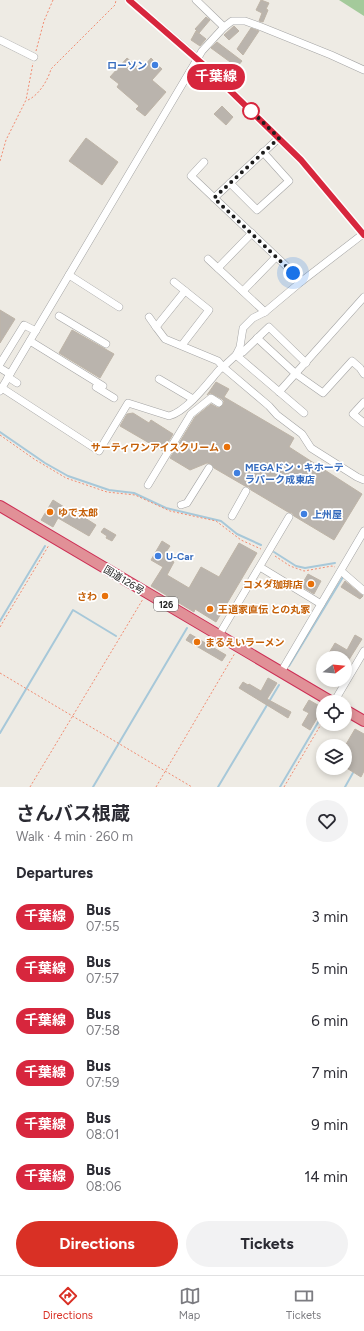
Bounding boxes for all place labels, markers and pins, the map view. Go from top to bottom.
place label: ローソン [107,59,147,72]
marker: ローソン [150,60,160,70]
unlabelled marker [242,102,260,120]
place label: サーティワンアイスクリーム [91,441,219,454]
marker: サーティワンアイスクリーム [222,442,232,452]
place label: MEGAドン・キホーテ ラパーク成東店 [245,461,344,486]
marker: MEGAドン・キホーテ ラパーク成東店 [232,468,242,478]
place label: ゆで太郎 [58,506,98,519]
marker: ゆで太郎 [45,507,55,517]
place label: 上州屋 [312,508,342,521]
marker: 上州屋 [299,509,309,519]
place label: U-Car [166,550,194,563]
marker: U-Car [153,551,163,561]
place label: コメダ珈琲店 [243,578,303,591]
marker: コメダ珈琲店 [306,579,316,589]
place label: さわ [77,590,97,603]
marker: さわ [100,591,110,601]
place label: 王道家直伝 との丸家 [218,603,310,616]
marker: 王道家直伝 との丸家 [205,604,215,614]
place label: まるえいラーメン [205,636,285,649]
marker: まるえいラーメン [192,637,202,647]

